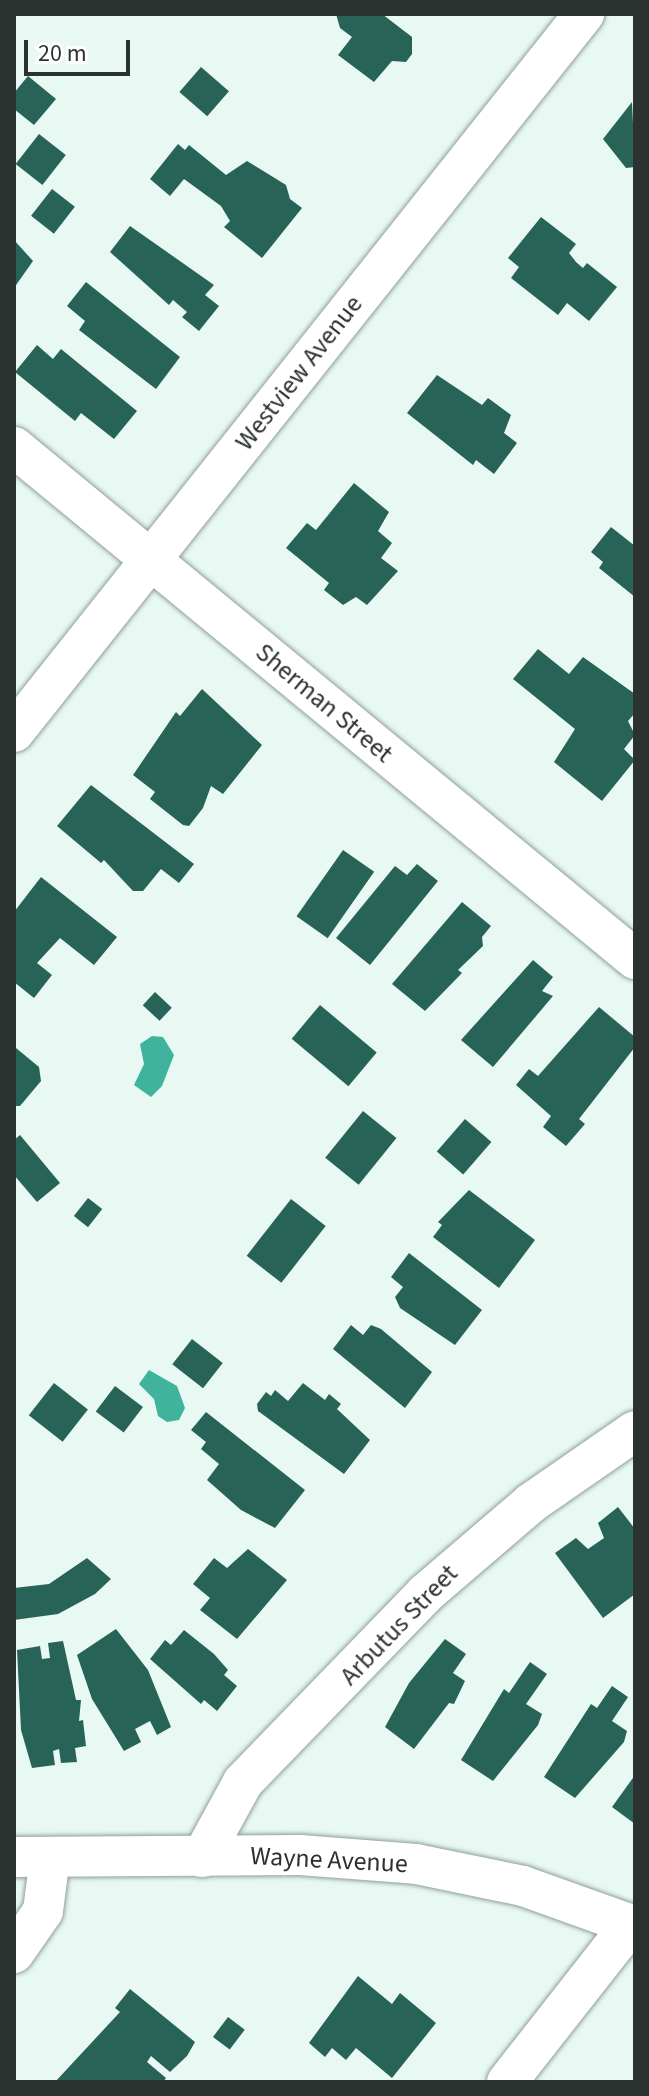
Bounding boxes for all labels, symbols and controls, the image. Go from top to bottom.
scale bar [28,24,134,74]
text: 20 m [38,36,87,71]
street label: Westview Avenue [229,289,369,457]
street label: Sherman Street [249,637,399,769]
street label: Arbutus Street [334,1558,464,1692]
street label: Wayne Avenue [249,1840,409,1880]

